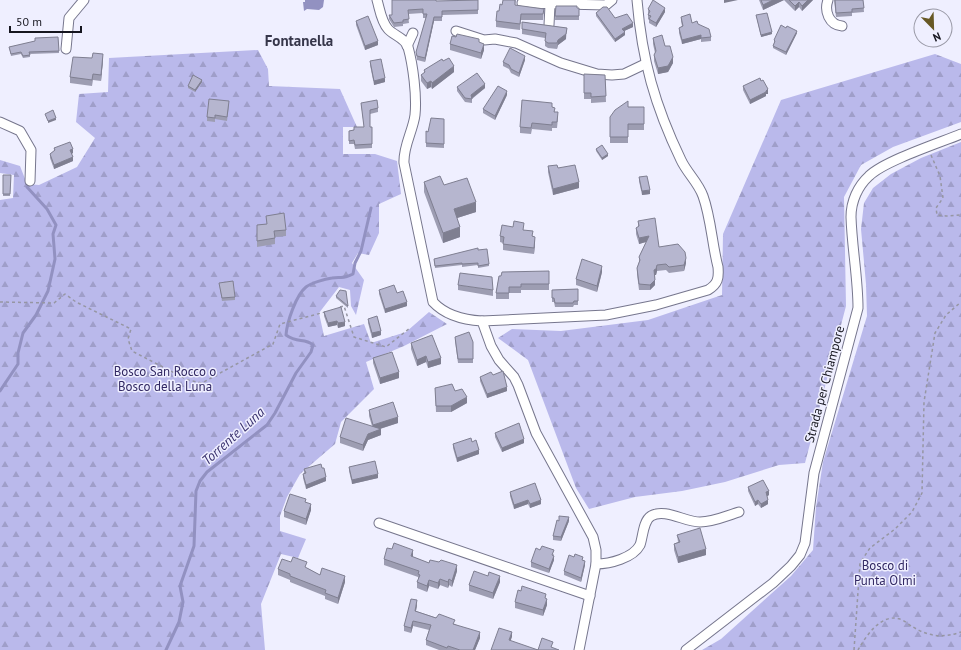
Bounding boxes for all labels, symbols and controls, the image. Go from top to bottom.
scale bar [10,8,81,34]
north arrow [913,8,953,48]
text: 50 m [16,14,42,29]
text: N [931,29,943,45]
district label: Fontanella [265,31,333,50]
street label: Strada per Chiampore [801,324,848,445]
park label: Bosco San Rocco o Bosco della Luna [114,363,216,395]
water label: Torrente Luna [198,403,268,469]
park label: Bosco di Punta Olmi [854,557,916,589]

